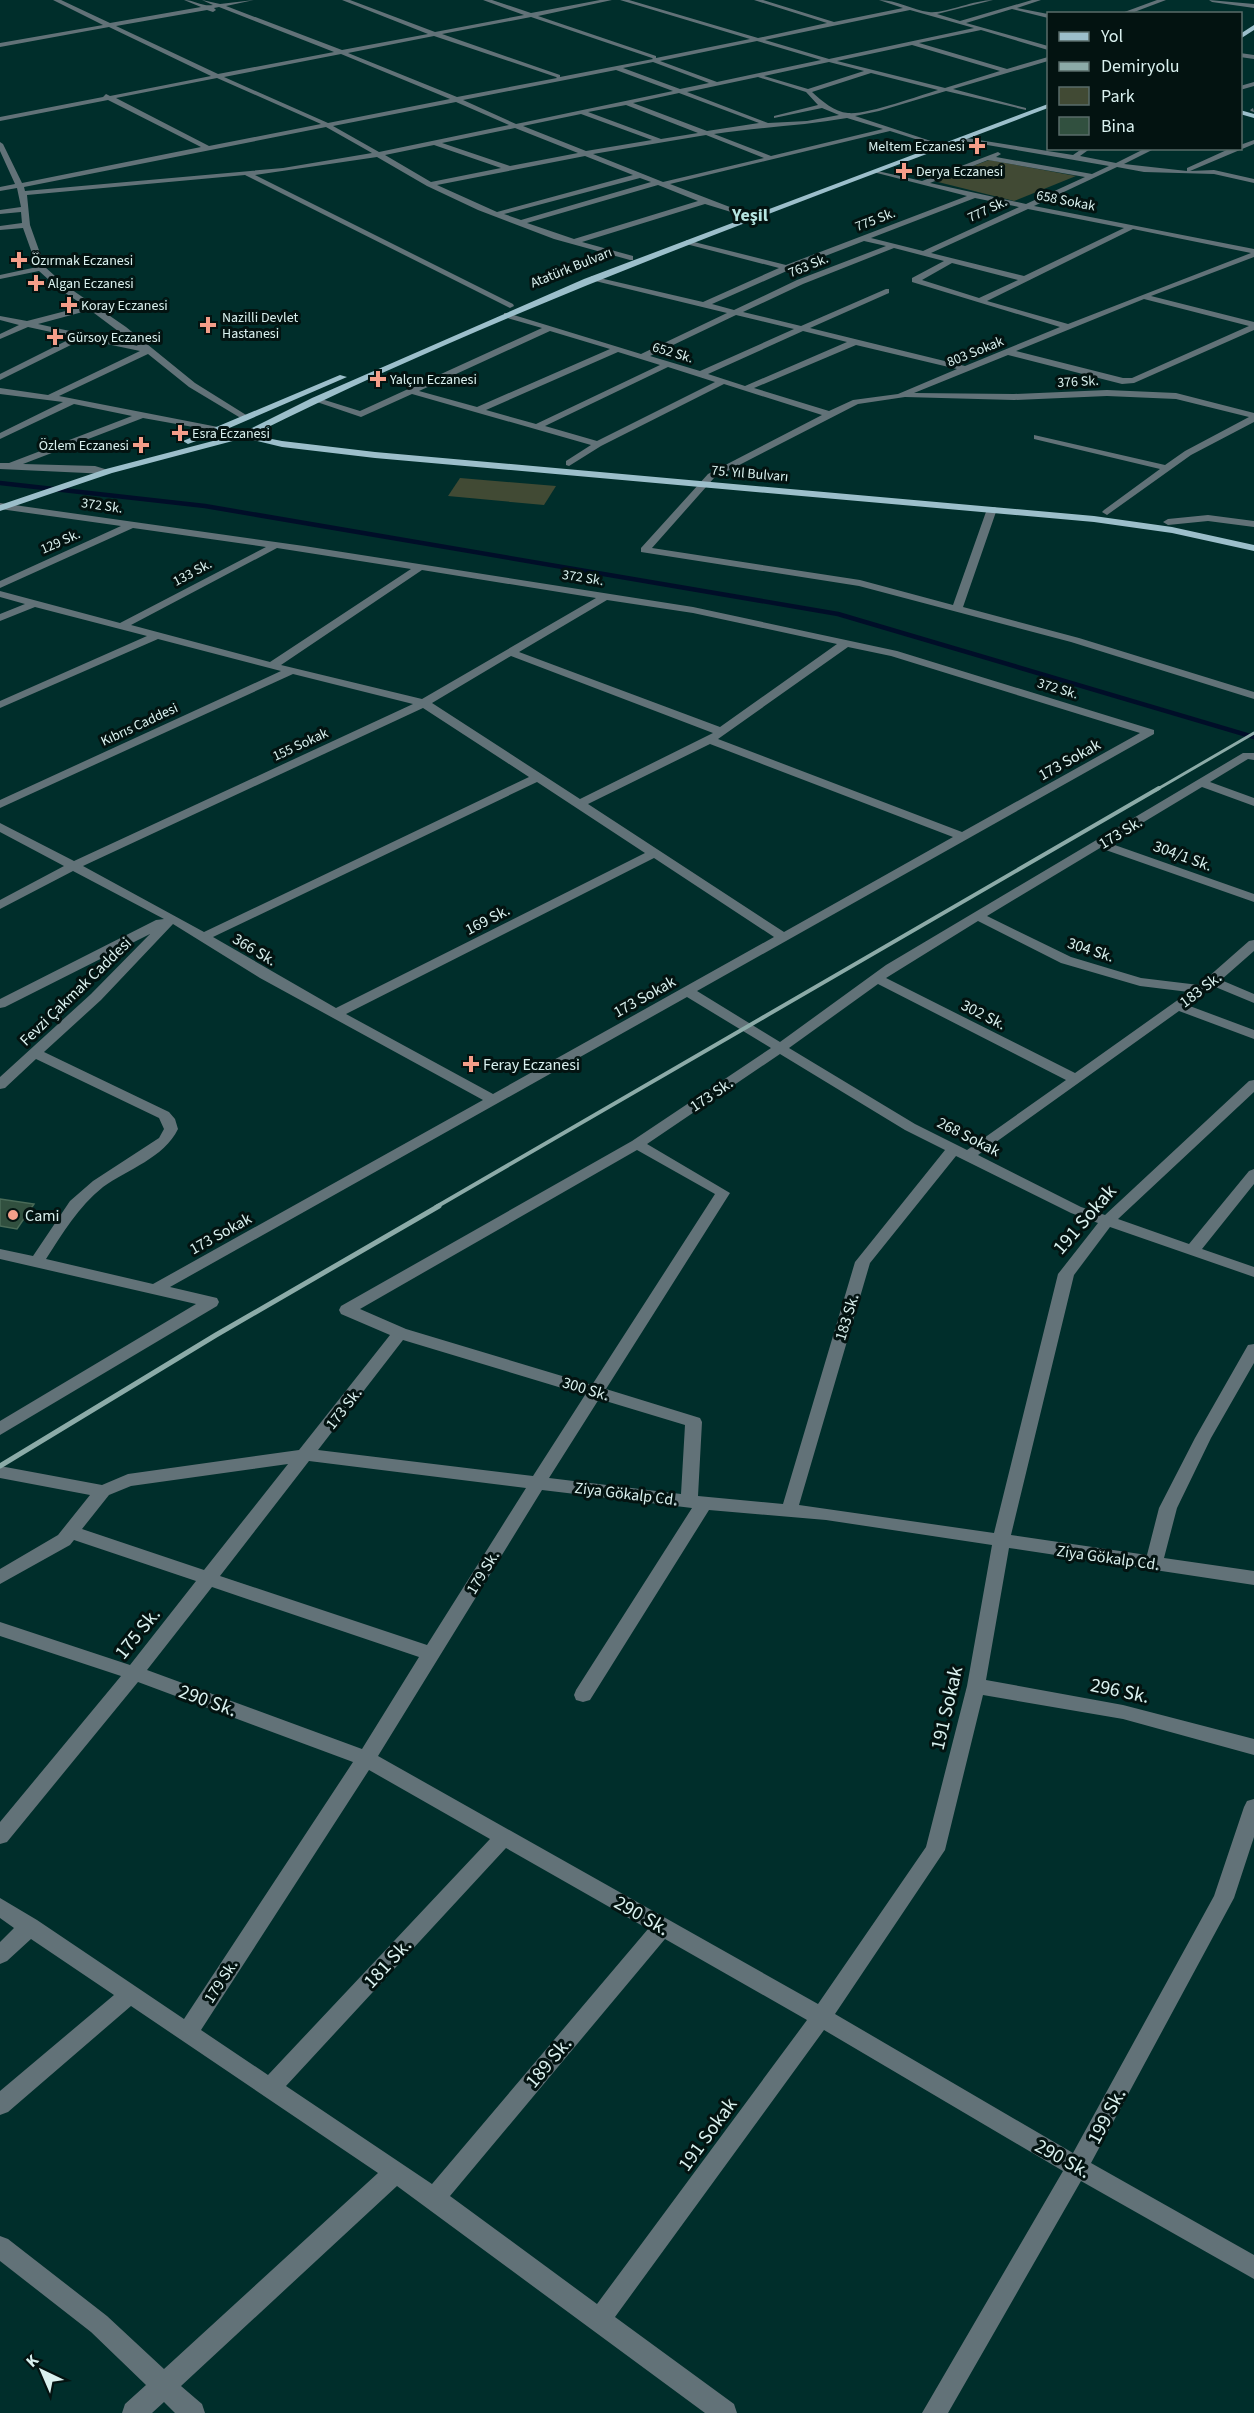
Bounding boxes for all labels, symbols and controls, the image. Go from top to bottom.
legend [1047,12,1242,150]
text: Yol [1100,24,1123,49]
text: Demiryolu [1101,54,1180,79]
text: Park [1101,84,1135,109]
text: Bina [1101,114,1135,139]
place label: Meltem Eczanesi [868,137,965,157]
marker: Meltem Eczanesi [970,139,984,153]
place label: Derya Eczanesi [916,162,1003,182]
marker: Derya Eczanesi [897,164,911,178]
street label: 658 Sokak [1035,185,1097,216]
street label: 777 Sk. [964,192,1011,228]
district label: Yeşil [731,203,768,228]
street label: 775 Sk. [852,203,898,237]
street label: Atatürk Bulvarı [527,242,615,293]
street label: 763 Sk. [785,249,831,283]
place label: Özırmak Eczanesi [31,251,133,271]
marker: Özırmak Eczanesi [12,253,26,267]
place label: Algan Eczanesi [48,274,134,294]
marker: Algan Eczanesi [29,276,43,290]
place label: Koray Eczanesi [81,296,168,316]
marker: Koray Eczanesi [62,298,76,312]
place label: Nazilli Devlet Hastanesi [222,308,298,344]
marker: Nazilli Devlet Hastanesi [199,316,217,334]
place label: Gürsoy Eczanesi [67,328,161,348]
marker: Gürsoy Eczanesi [48,330,62,344]
street label: 803 Sokak [944,331,1007,372]
street label: 652 Sk. [650,337,696,369]
place label: Yalçın Eczanesi [389,370,477,390]
street label: 376 Sk. [1057,371,1099,393]
marker: Yalçın Eczanesi [371,372,385,386]
place label: Esra Eczanesi [192,424,270,444]
marker: Esra Eczanesi [173,426,187,440]
place label: Özlem Eczanesi [39,436,129,456]
marker: Özlem Eczanesi [134,438,148,452]
street label: 75. Yıl Bulvarı [711,461,789,487]
street label: 372 Sk. [80,493,124,519]
street label: 129 Sk. [37,524,84,560]
street label: 133 Sk. [169,554,216,592]
street label: 372 Sk. [561,565,605,591]
street label: 372 Sk. [1035,673,1081,705]
street label: Kıbrıs Caddesi [98,698,181,752]
street label: 155 Sokak [269,723,332,767]
street label: 173 Sokak [1034,734,1105,786]
street label: 173 Sk. [1094,811,1147,855]
street label: 304/1 Sk. [1150,835,1215,877]
street label: 169 Sk. [461,899,514,941]
street label: 366 Sk. [228,928,281,972]
street label: Fevzi Çakmak Caddesi [15,932,137,1051]
street label: 304 Sk. [1065,932,1117,968]
street label: 183 Sk. [1175,967,1226,1013]
street label: 173 Sokak [609,971,680,1023]
street label: 302 Sk. [957,994,1010,1036]
place label: Feray Eczanesi [483,1054,580,1076]
marker: Feray Eczanesi [464,1057,478,1071]
street label: 173 Sk. [686,1072,737,1117]
street label: 268 Sokak [933,1112,1004,1162]
street label: 191 Sokak [1046,1178,1123,1261]
place label: Cami [25,1205,59,1227]
marker: Cami [6,1208,20,1222]
street label: 173 Sokak [185,1208,256,1260]
street label: 183 Sk. [829,1291,864,1343]
street label: 300 Sk. [560,1371,612,1406]
street label: 173 Sk. [320,1383,367,1434]
street label: Ziya Gökalp Cd. [573,1477,679,1511]
street label: Ziya Gökalp Cd. [1055,1540,1161,1576]
street label: 179 Sk. [461,1546,505,1599]
street label: 175 Sk. [108,1602,167,1666]
street label: 191 Sokak [924,1664,970,1753]
street label: 296 Sk. [1088,1671,1152,1711]
street label: 290 Sk. [175,1678,240,1724]
street label: 290 Sk. [609,1889,674,1943]
street label: 181 Sk. [357,1932,418,1995]
street label: 179 Sk. [199,1956,243,2008]
street label: 189 Sk. [519,2031,579,2094]
street label: 199 Sk. [1081,2084,1133,2149]
street label: 191 Sokak [671,2092,744,2177]
street label: 290 Sk. [1030,2132,1095,2186]
north arrow [12,2341,72,2401]
text: K [21,2349,44,2372]

